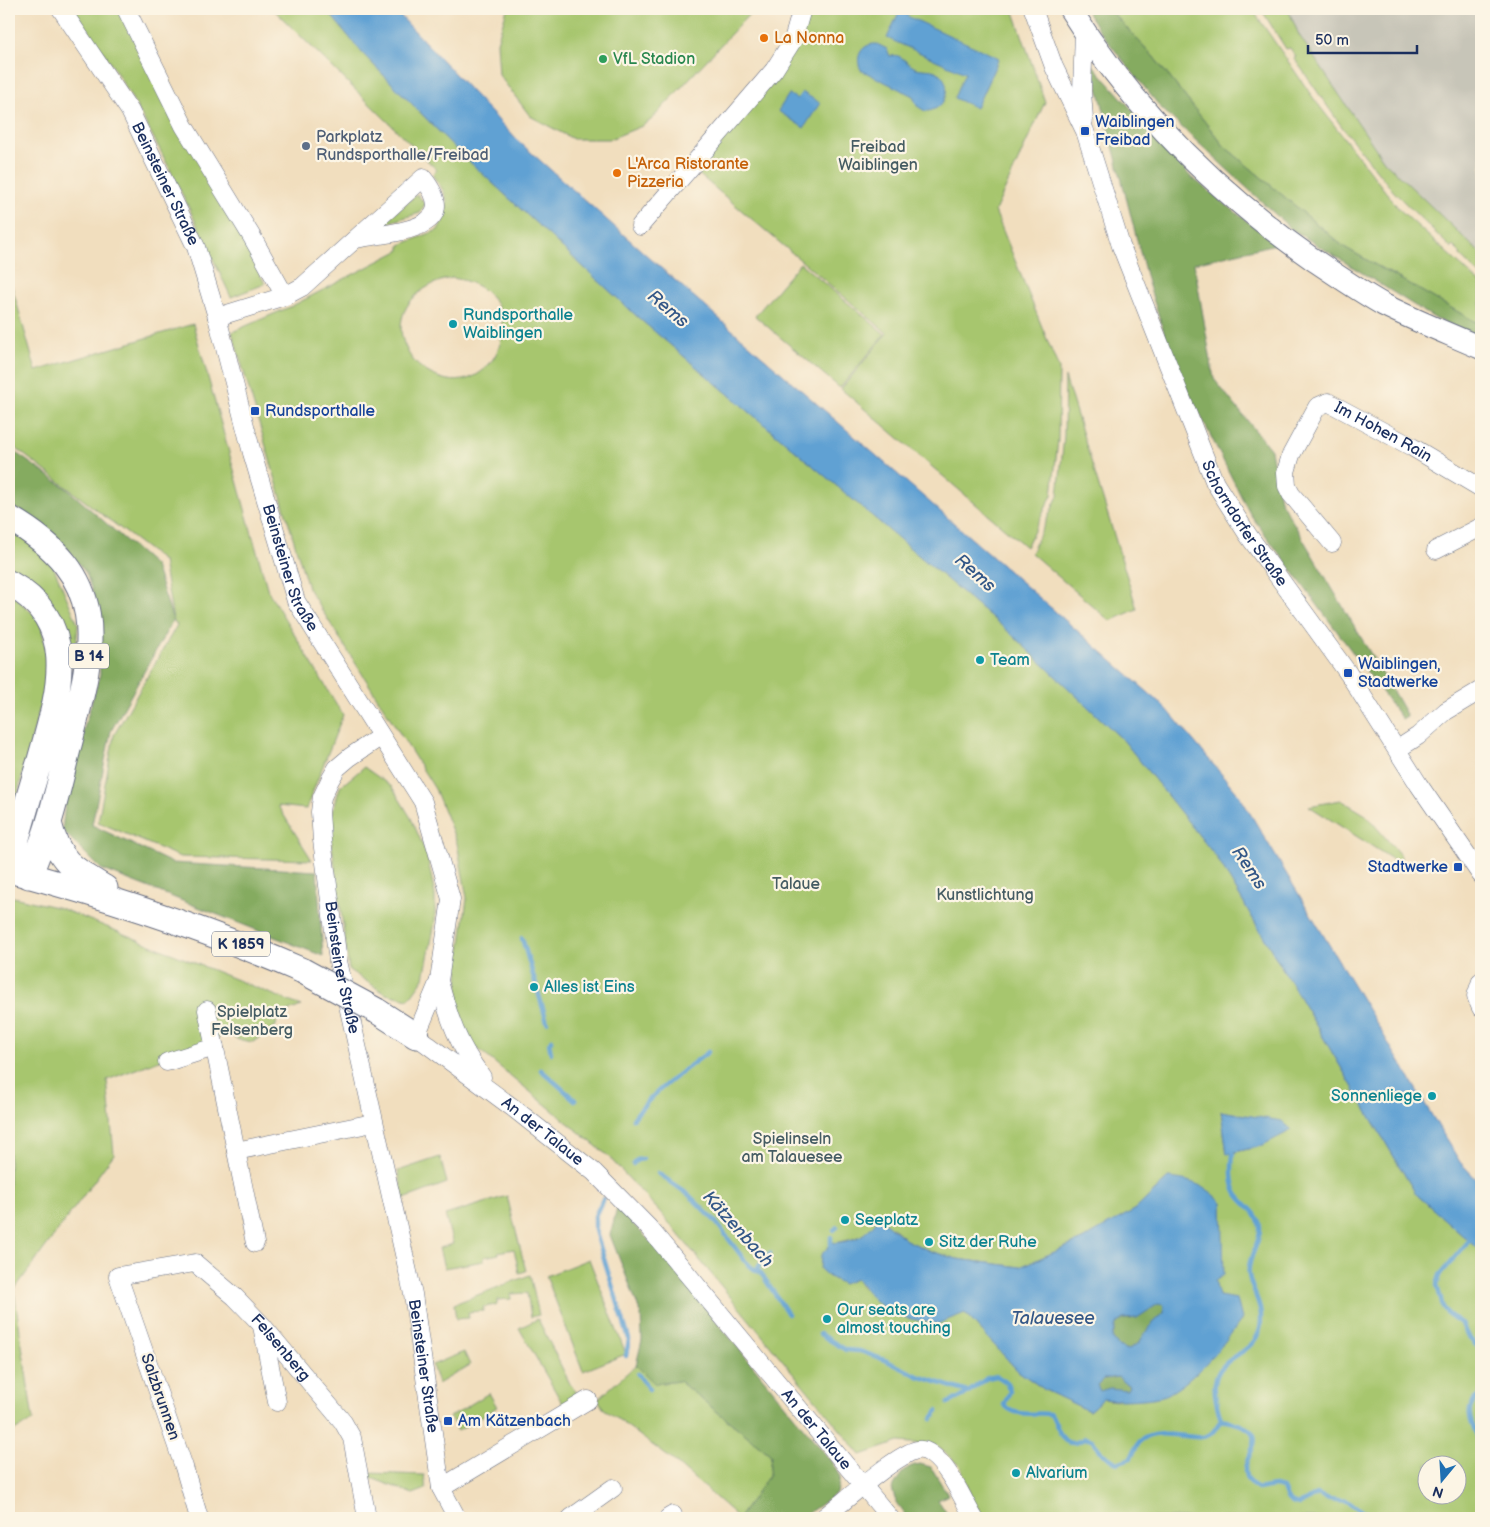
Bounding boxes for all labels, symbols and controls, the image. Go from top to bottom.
scale bar [1308,22,1416,54]
place label: La Nonna [774,29,844,48]
text: 50 m [1315,31,1349,50]
marker: La Nonna [758,32,770,44]
place label: VfL Stadion [613,50,695,69]
marker: VfL Stadion [597,53,609,65]
place label: Waiblingen Freibad [1095,113,1175,150]
street label: Beinsteiner Straße [127,119,203,249]
marker: Waiblingen Freibad [1079,125,1091,137]
place label: Parkplatz Rundsporthalle/Freibad [316,128,489,165]
park label: Freibad Waiblingen [838,138,918,175]
marker: Parkplatz Rundsporthalle/Freibad [300,140,312,152]
place label: L'Arca Ristorante Pizzeria [627,155,749,192]
marker: L'Arca Ristorante Pizzeria [611,167,623,179]
water label: Rems [643,286,693,332]
place label: Rundsporthalle Waiblingen [463,306,574,343]
marker: Rundsporthalle Waiblingen [447,318,459,330]
street label: Im Hohen Rain [1331,398,1435,466]
place label: Rundsporthalle [265,402,376,421]
marker: Rundsporthalle [249,405,261,417]
street label: Schorndorfer Straße [1198,458,1292,591]
street label: Beinsteiner Straße [258,502,323,635]
water label: Rems [950,550,1000,596]
road number: B 14 [69,644,109,668]
place label: Team [990,651,1030,670]
marker: Team [974,654,986,666]
place label: Waiblingen, Stadtwerke [1358,655,1441,692]
marker: Waiblingen, Stadtwerke [1342,667,1354,679]
water label: Rems [1227,843,1271,893]
place label: Stadtwerke [1368,858,1449,877]
marker: Stadtwerke [1452,861,1464,873]
park label: Talaue [772,875,820,894]
park label: Kunstlichtung [936,886,1034,905]
street label: Beinsteiner Straße [321,900,364,1036]
road number: K 1859 [212,932,270,956]
place label: Alles ist Eins [544,978,635,997]
marker: Alles ist Eins [528,981,540,993]
park label: Spielplatz Felsenberg [211,1003,293,1040]
place label: Sonnenliege [1331,1087,1423,1106]
marker: Sonnenliege [1426,1090,1438,1102]
street label: An der Talaue [498,1093,588,1170]
park label: Spielinseln am Talauesee [742,1130,843,1167]
water label: Kätzenbach [698,1186,778,1272]
place label: Seeplatz [855,1211,918,1230]
marker: Seeplatz [839,1214,851,1226]
place label: Sitz der Ruhe [939,1233,1037,1252]
marker: Sitz der Ruhe [923,1236,935,1248]
street label: Beinsteiner Straße [404,1298,442,1434]
place label: Our seats are almost touching [837,1301,951,1338]
water label: Talauesee [1011,1308,1095,1329]
street label: Felsenberg [247,1310,314,1385]
marker: Our seats are almost touching [821,1313,833,1325]
street label: Salzbrunnen [136,1351,184,1443]
street label: An der Talaue [777,1385,856,1474]
place label: Am Kätzenbach [458,1412,571,1431]
marker: Am Kätzenbach [442,1415,454,1427]
north arrow [1418,1454,1468,1504]
place label: Alvarium [1026,1464,1088,1483]
marker: Alvarium [1010,1467,1022,1479]
text: N [1431,1482,1446,1502]

